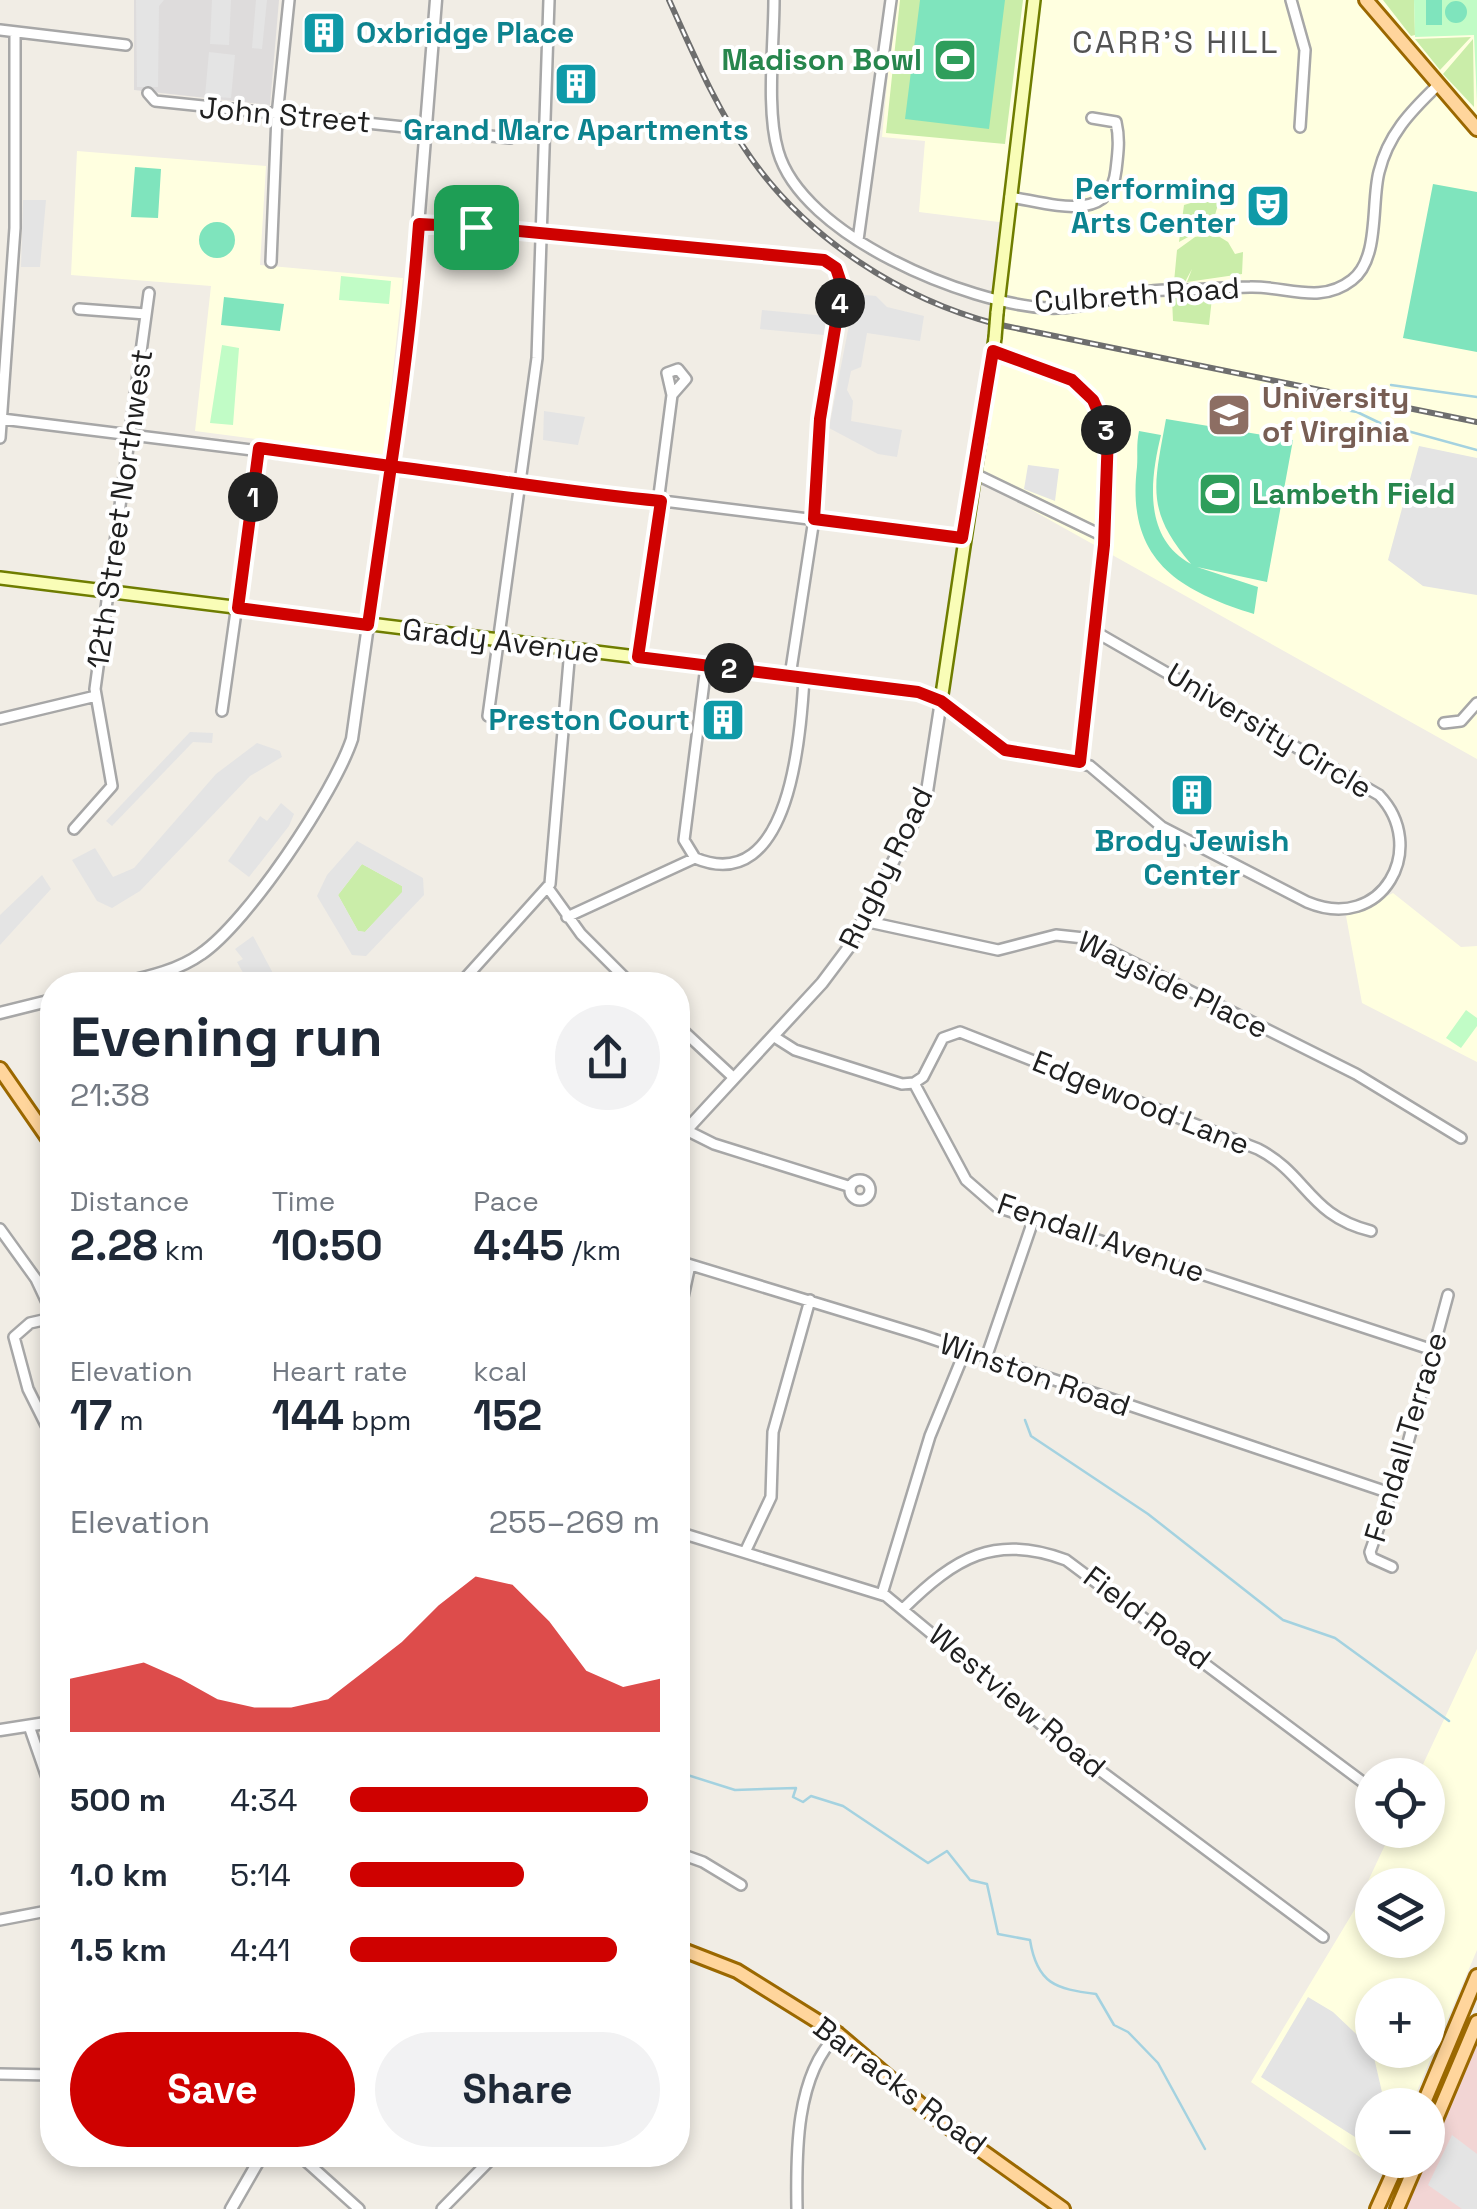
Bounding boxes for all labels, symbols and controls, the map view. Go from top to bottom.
building icon: Oxbridge Place [301,10,347,56]
place label: Oxbridge Place [356,13,574,52]
district label: CARR'S HILL [1072,22,1280,62]
sports icon: Madison Bowl [932,37,978,83]
place label: Madison Bowl [721,40,922,79]
building icon: Grand Marc Apartments [553,61,599,107]
street label: John Street [198,88,372,141]
place label: Grand Marc Apartments [403,110,749,149]
place label: Performing Arts Center [1071,169,1236,242]
theatre icon: Performing Arts Center [1245,183,1291,229]
pin [434,185,519,270]
icon: arrive [449,200,504,255]
street label: Culbreth Road [1033,268,1241,321]
pin: 4 [815,278,865,328]
text: 4 [831,285,849,321]
street label: 12th Street Northwest [78,347,161,671]
place label: University of Virginia [1262,378,1409,451]
school or university icon: University of Virginia [1206,392,1252,438]
pin: 3 [1081,405,1131,455]
text: 3 [1097,412,1115,448]
sports icon: Lambeth Field [1197,471,1243,517]
pin: 1 [228,472,278,522]
place label: Lambeth Field [1252,474,1455,513]
text: 1 [247,479,259,515]
street label: Grady Avenue [400,609,602,672]
pin: 2 [704,643,754,693]
text: 2 [721,650,737,686]
street label: University Circle [1159,654,1379,807]
building icon: Preston Court [700,697,746,743]
place label: Preston Court [488,700,690,739]
building icon: Brody Jewish Center [1169,772,1215,818]
street label: Rugby Road [830,780,942,955]
place label: Brody Jewish Center [1095,821,1289,894]
street label: Wayside Place [1072,922,1275,1047]
text: Evening run [70,1002,383,1072]
button: share [555,1005,660,1110]
street label: Edgewood Lane [1027,1041,1255,1164]
text: 21:38 [70,1075,150,1115]
text: Distance [70,1183,189,1219]
text: Time [272,1183,335,1219]
text: Pace [473,1183,539,1219]
street label: Fendall Avenue [992,1184,1210,1291]
text: 2.28 [70,1219,158,1272]
text: 10:50 [272,1219,383,1272]
text: 4:45 [473,1219,564,1272]
text: km [158,1232,204,1268]
text: /km [564,1232,621,1268]
street label: Winston Road [935,1324,1136,1425]
street label: Fendall Terrace [1355,1327,1456,1547]
text: Elevation [70,1353,193,1389]
text: Heart rate [272,1353,408,1389]
text: kcal [473,1353,527,1389]
text: 17 [70,1389,112,1442]
text: 144 [272,1389,344,1442]
text: 152 [473,1389,542,1442]
text: m [112,1402,144,1438]
text: bpm [344,1402,411,1438]
text: Elevation [70,1502,210,1542]
text: 255–269 m [489,1502,660,1542]
street label: Field Road [1076,1557,1219,1678]
street label: Westview Road [921,1615,1114,1786]
map controls [1355,1758,1445,2178]
button: locate [1355,1758,1445,1848]
text: 500 m [70,1780,166,1820]
text: 4:34 [230,1780,297,1820]
text: 1.0 km [70,1855,168,1895]
text: 5:14 [230,1855,291,1895]
button: layers [1355,1868,1445,1958]
text: 1.5 km [70,1930,167,1970]
text: 4:41 [230,1930,291,1970]
button: + [1355,1978,1445,2068]
street label: Barracks Road [806,2008,995,2163]
button: Save [70,2032,355,2147]
button: Share [375,2032,660,2147]
button: − [1355,2088,1445,2178]

